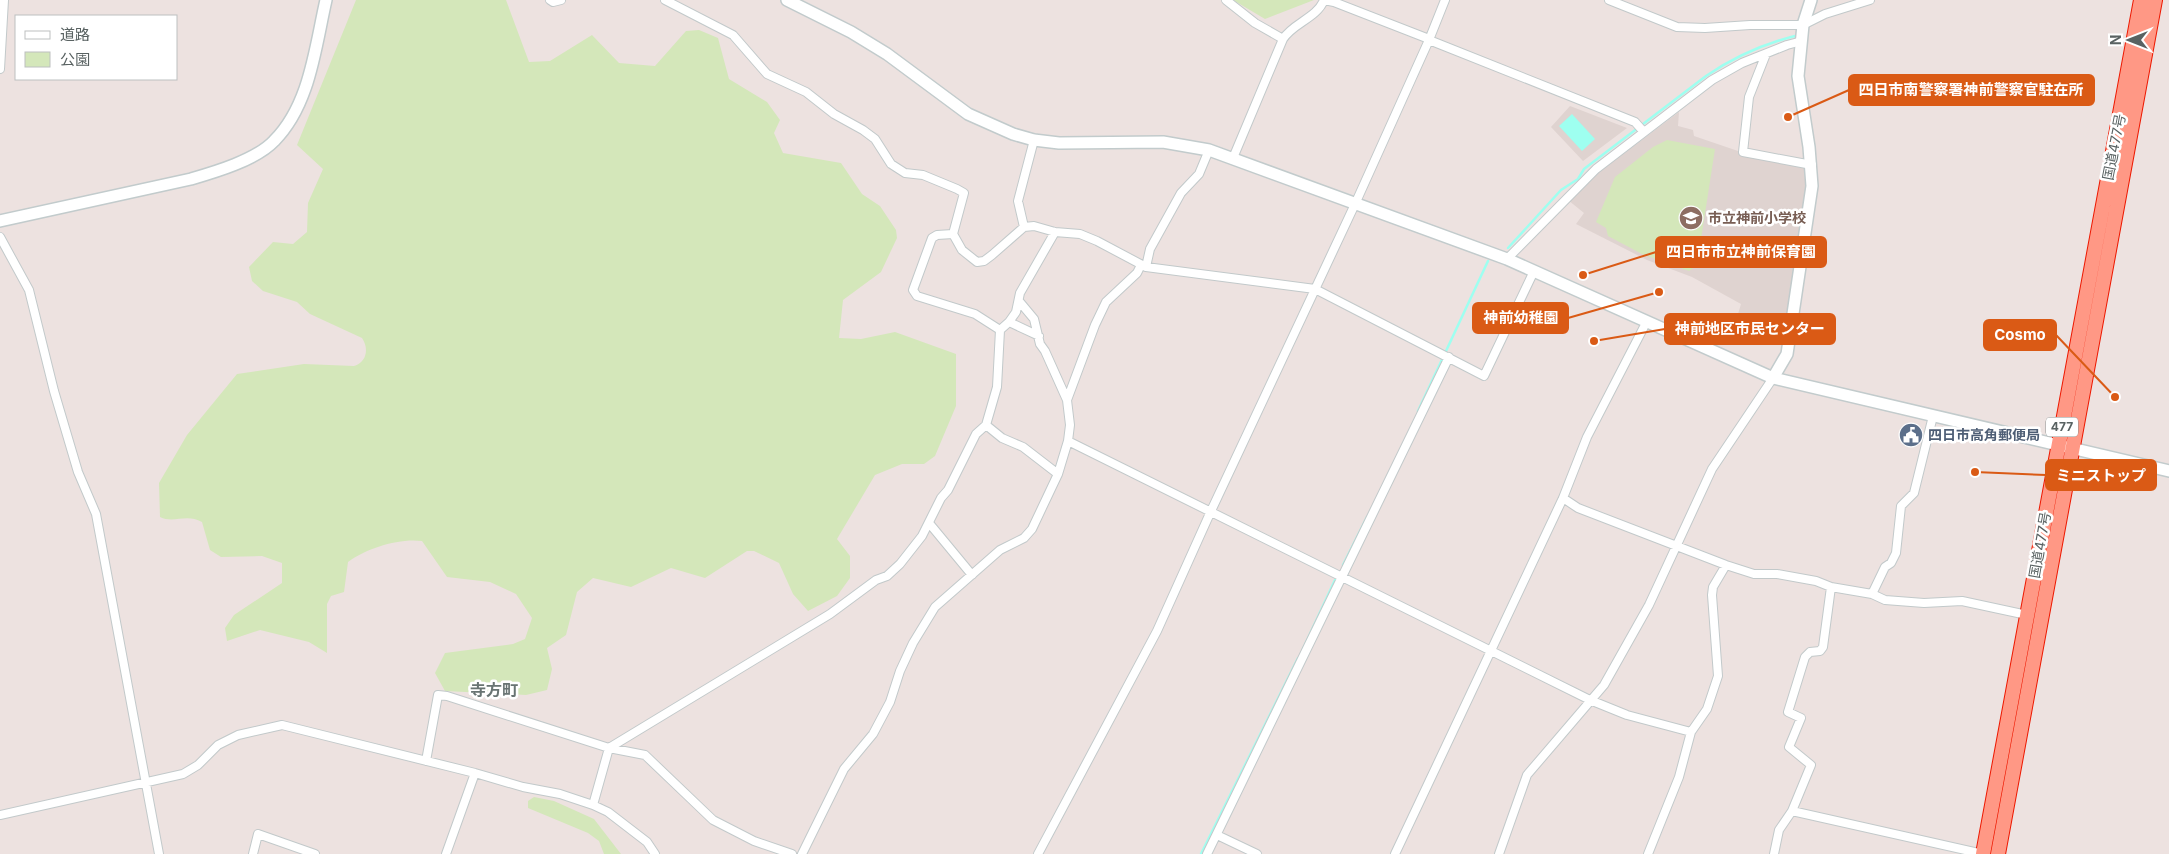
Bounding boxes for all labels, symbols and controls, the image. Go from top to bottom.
legend [15,15,178,80]
north arrow [2104,15,2154,65]
text: 道路 [60,25,90,44]
text: N [2107,35,2124,45]
text: 公園 [60,50,90,69]
callout: 四日市南警察署神前警察官駐在所 [1849,75,2094,105]
text: 四日市南警察署神前警察官駐在所 [1858,80,2084,99]
street label: 国道477号 [2099,112,2128,181]
school or university icon: 市立神前小学校 [1678,205,1704,231]
place label: 市立神前小学校 [1708,209,1806,226]
callout: 四日市市立神前保育園 [1656,237,1826,267]
text: 四日市市立神前保育園 [1666,242,1816,261]
callout: 神前幼稚園 [1473,303,1568,333]
text: 神前幼稚園 [1482,308,1559,327]
callout: 神前地区市民センター [1665,314,1835,344]
text: 神前地区市民センター [1674,319,1825,338]
callout: Cosmo [1984,320,2056,350]
text: Cosmo [1994,325,2046,344]
road number: 477 [2046,418,2078,437]
public building icon: 四日市高角郵便局 [1898,422,1924,448]
place label: 四日市高角郵便局 [1928,426,2040,443]
callout: ミニストップ [2046,460,2156,490]
text: ミニストップ [2056,466,2146,485]
street label: 国道477号 [2025,510,2054,579]
district label: 寺方町 [470,680,518,700]

